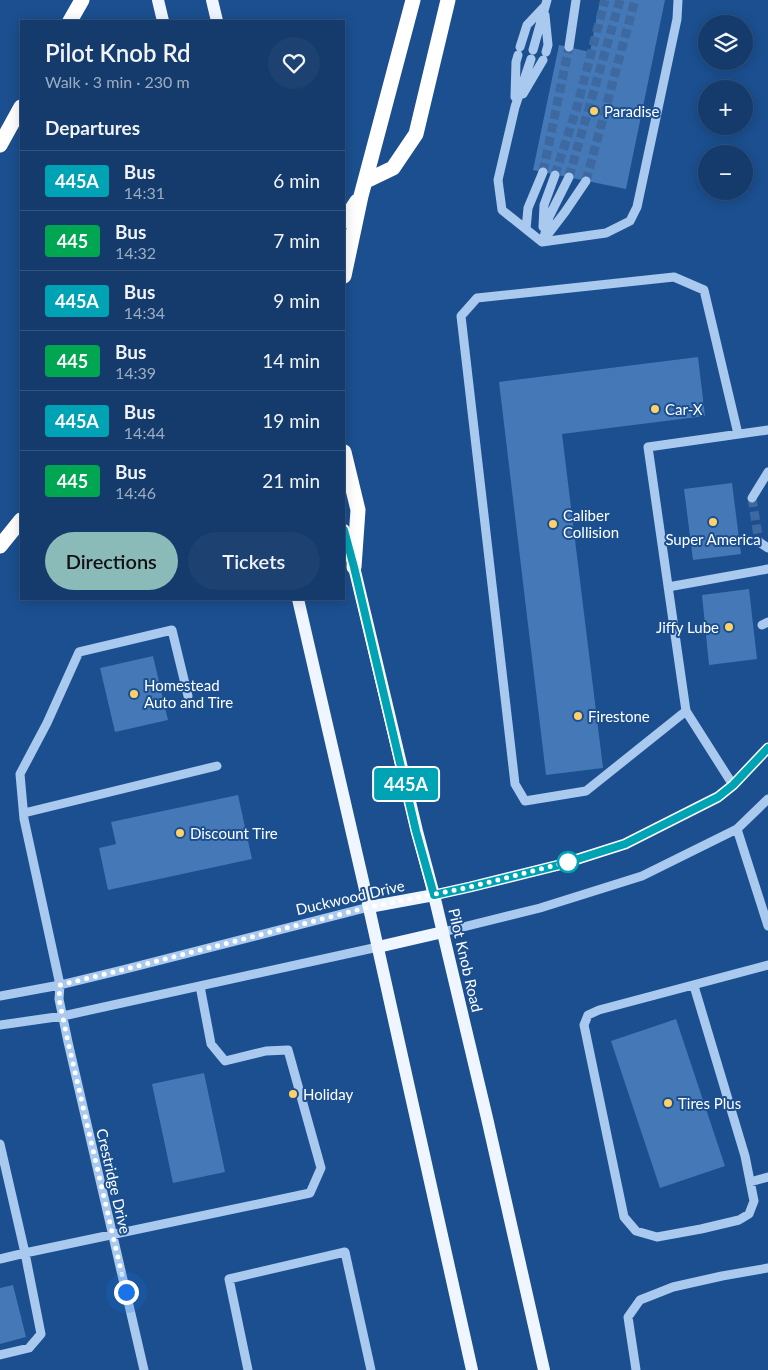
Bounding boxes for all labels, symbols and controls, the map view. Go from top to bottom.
map controls [698,15,753,200]
button: layers [698,15,753,70]
button: heart [268,37,320,89]
text: Pilot Knob Rd [45,38,191,67]
text: Walk · 3 min · 230 m [45,72,190,91]
button: + [698,80,753,135]
place label: Paradise [604,102,660,120]
marker: Paradise [588,105,600,117]
text: Departures [45,116,140,139]
button: − [698,145,753,200]
text: Bus [124,160,155,183]
text: 6 min [273,169,320,192]
text: 445A [55,170,99,192]
text: 14:31 [124,183,165,202]
text: Bus [115,220,146,243]
text: 7 min [273,229,320,252]
text: 445 [57,230,88,252]
text: 14:32 [115,243,156,262]
text: Bus [124,280,155,303]
text: 9 min [273,289,320,312]
text: 445A [55,290,99,312]
text: 14:34 [124,303,165,322]
text: Bus [115,340,146,363]
text: 14 min [262,349,320,372]
text: 445 [57,350,88,372]
text: 14:39 [115,363,156,382]
text: Bus [124,400,155,423]
place label: Car-X [665,400,703,418]
marker: Car-X [649,403,661,415]
text: 19 min [262,409,320,432]
text: 445A [55,410,99,432]
text: 14:44 [124,423,165,442]
text: Bus [115,460,146,483]
text: 21 min [262,469,320,492]
text: 445 [57,470,88,492]
text: 14:46 [115,483,156,502]
place label: Caliber Collision [563,506,619,541]
marker: Super America [707,516,719,528]
marker: Caliber Collision [547,518,559,530]
place label: Super America [665,530,761,548]
button: Directions [45,532,178,590]
button: Tickets [188,532,320,590]
place label: Jiffy Lube [656,618,719,636]
marker: Jiffy Lube [723,621,735,633]
place label: Homestead Auto and Tire [144,676,233,711]
marker: Homestead Auto and Tire [128,688,140,700]
place label: Firestone [588,707,650,725]
marker: Firestone [572,710,584,722]
line badge: 445A [371,768,441,800]
text: 445A [384,773,428,795]
place label: Discount Tire [190,824,278,842]
marker: Discount Tire [174,827,186,839]
unlabelled marker [557,851,579,873]
street label: Duckwood Drive [294,876,406,918]
street label: Pilot Knob Road [445,906,487,1014]
place label: Holiday [303,1085,354,1103]
marker: Holiday [287,1088,299,1100]
place label: Tires Plus [678,1094,741,1112]
marker: Tires Plus [662,1097,674,1109]
street label: Crestridge Drive [93,1127,135,1236]
your location [114,1280,139,1305]

